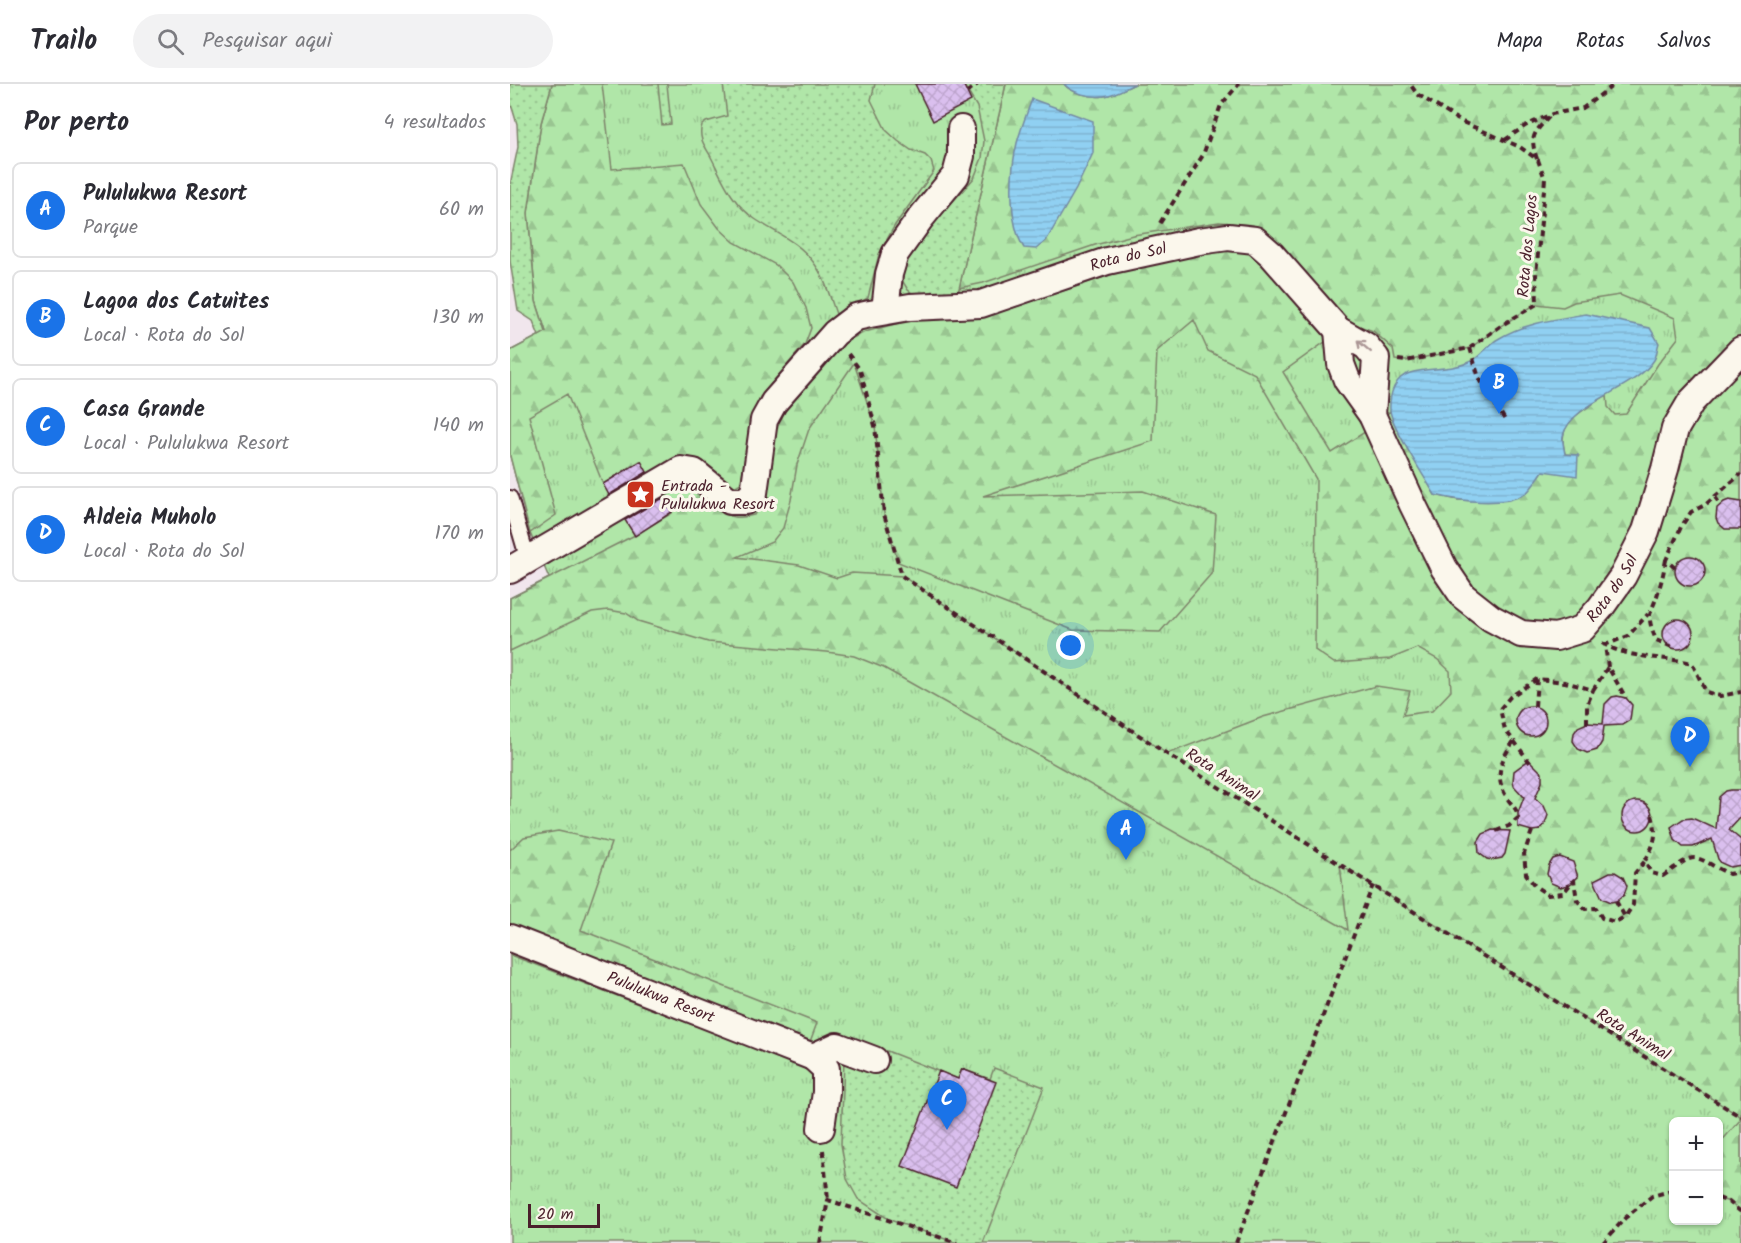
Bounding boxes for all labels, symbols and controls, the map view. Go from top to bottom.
search box [133,14,553,68]
text: Trailo [30,19,97,64]
text: Pesquisar aqui [202,24,332,59]
icon: search [154,25,187,58]
text: Mapa [1497,25,1543,58]
text: Rotas [1576,25,1625,58]
text: Salvos [1658,25,1711,58]
text: Por perto [24,102,129,144]
text: 4 resultados [384,107,486,139]
text: Pululukwa Resort [83,177,247,212]
street label: Rota dos Lagos [1511,193,1545,298]
text: A [39,194,52,226]
text: 60 m [439,194,484,226]
text: Parque [83,212,138,244]
street label: Rota do Sol [1086,236,1169,278]
text: Lagoa dos Catuites [83,285,269,320]
text: B [39,302,52,334]
text: 130 m [432,302,484,334]
text: Local · Rota do Sol [83,320,244,352]
one-way arrow [1357,340,1373,354]
pin: B [1480,364,1518,414]
text: Casa Grande [83,393,205,428]
text: C [39,410,52,442]
text: 140 m [433,410,484,442]
text: Local · Pululukwa Resort [83,428,289,460]
place label: Entrada - Pululukwa Resort [661,474,776,517]
place icon: Entrada - Pululukwa Resort [624,479,656,511]
text: Aldeia Muholo [83,501,216,536]
text: D [39,518,52,550]
text: 170 m [435,518,484,550]
text: Local · Rota do Sol [83,536,244,568]
street label: Rota do Sol [1580,550,1645,628]
your location [1056,631,1085,660]
pin: D [1670,718,1710,767]
street label: Rota Animal [1180,742,1264,808]
pin: A [1106,810,1146,860]
street label: Pululukwa Resort [603,965,719,1030]
street label: Rota Animal [1591,1002,1675,1068]
pin: C [928,1080,966,1130]
map controls [1669,1117,1723,1225]
button: + [1669,1117,1723,1171]
button: − [1669,1171,1723,1225]
scale bar [528,1201,600,1228]
text: 20 m [537,1202,573,1227]

